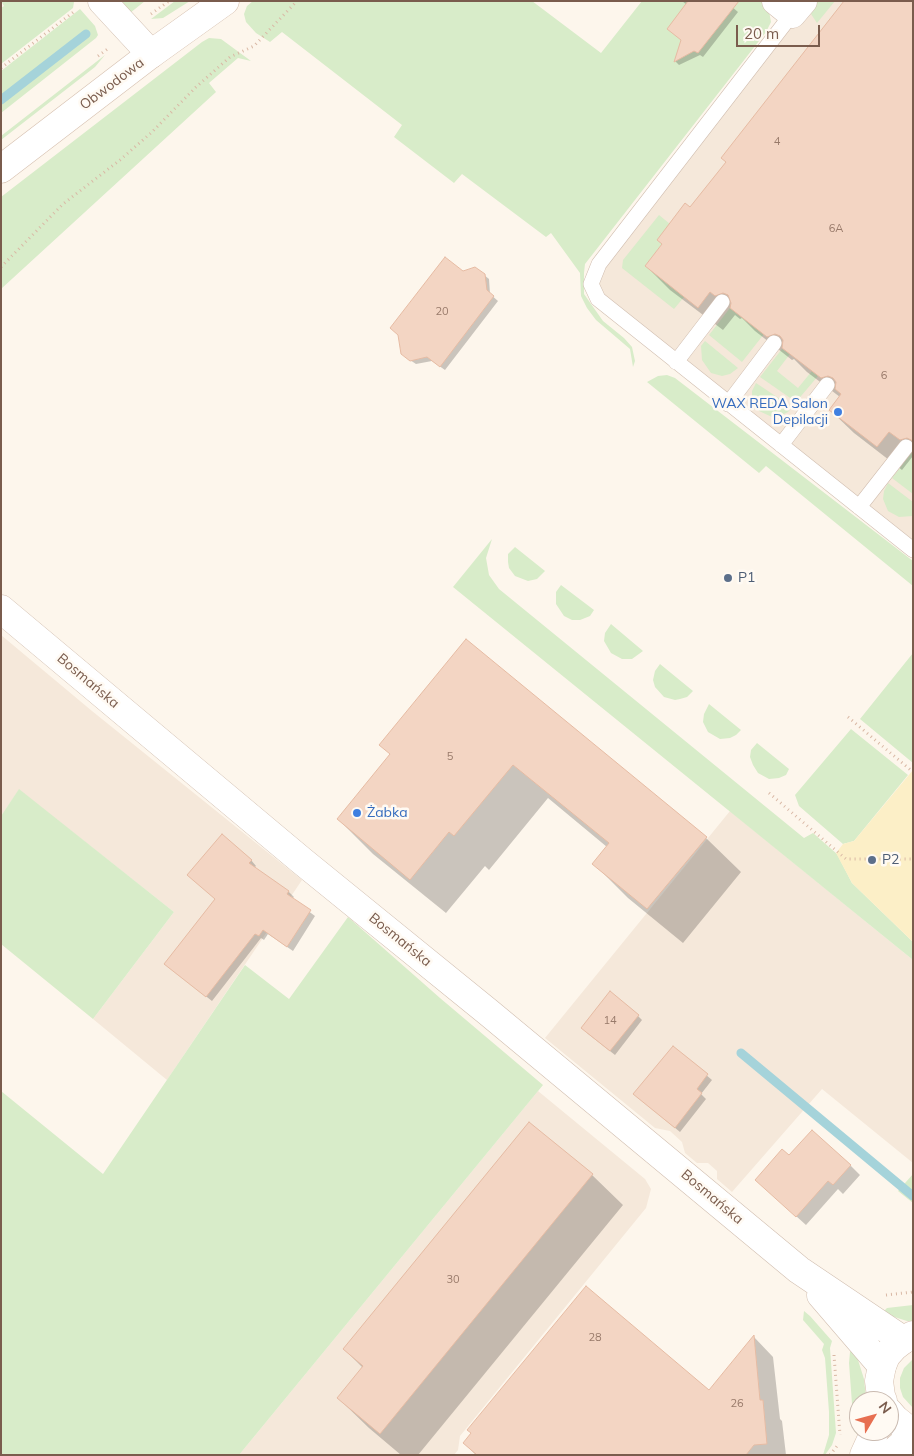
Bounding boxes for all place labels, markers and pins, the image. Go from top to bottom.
place label: WAX REDA Salon Depilacji [712,396,828,428]
marker: WAX REDA Salon Depilacji [832,406,844,418]
place label: P1 [738,570,756,586]
marker: P1 [722,572,734,584]
place label: Żabka [367,805,408,821]
marker: Żabka [351,807,363,819]
place label: P2 [882,852,900,868]
marker: P2 [866,854,878,866]

